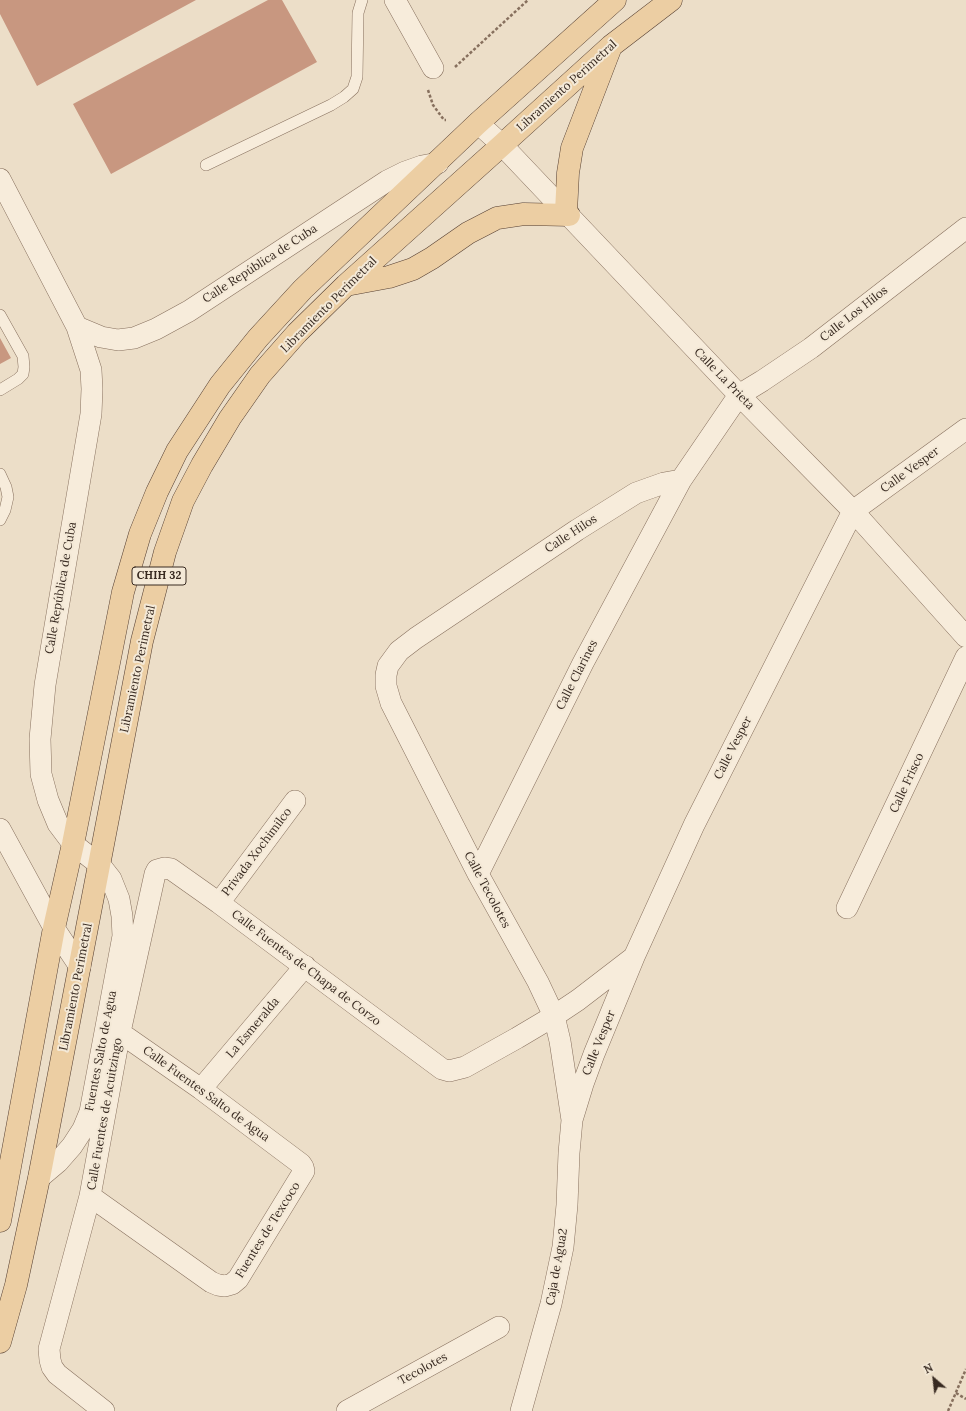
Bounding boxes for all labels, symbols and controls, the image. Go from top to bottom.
street label: Libramiento Perimetral [514,37,620,135]
street label: Calle República de Cuba [200,221,320,307]
street label: Libramiento Perimetral [278,254,380,356]
street label: Calle Los Hilos [817,283,891,345]
street label: Calle La Prieta [691,345,757,413]
street label: Calle Vesper [878,444,942,496]
street label: Calle Hilos [542,512,600,556]
street label: Calle República de Cuba [42,521,80,655]
road number: CHIH 32 [132,567,186,585]
street label: Libramiento Perimetral [117,604,159,734]
street label: Calle Clarines [553,638,601,712]
street label: Calle Vesper [711,714,755,782]
street label: Calle Frisco [887,751,927,815]
street label: Privada Xochimilco [219,805,295,899]
street label: Calle Tecolotes [461,849,513,931]
street label: Calle Fuentes de Chapa de Corzo [228,907,384,1029]
street label: Libramiento Perimetral [57,922,95,1052]
street label: Fuentes Salto de Agua [82,989,120,1113]
street label: La Esmeralda [223,995,283,1061]
street label: Calle Vesper [579,1008,619,1078]
street label: Calle Fuentes de Acuitzingo [85,1037,125,1191]
street label: Calle Fuentes Salto de Agua [140,1043,272,1145]
street label: Fuentes de Texcoco [233,1179,303,1281]
street label: Caja de Agua2 [543,1227,571,1307]
street label: Tecolotes [396,1350,450,1388]
north arrow [914,1359,954,1399]
text: N [921,1360,935,1377]

